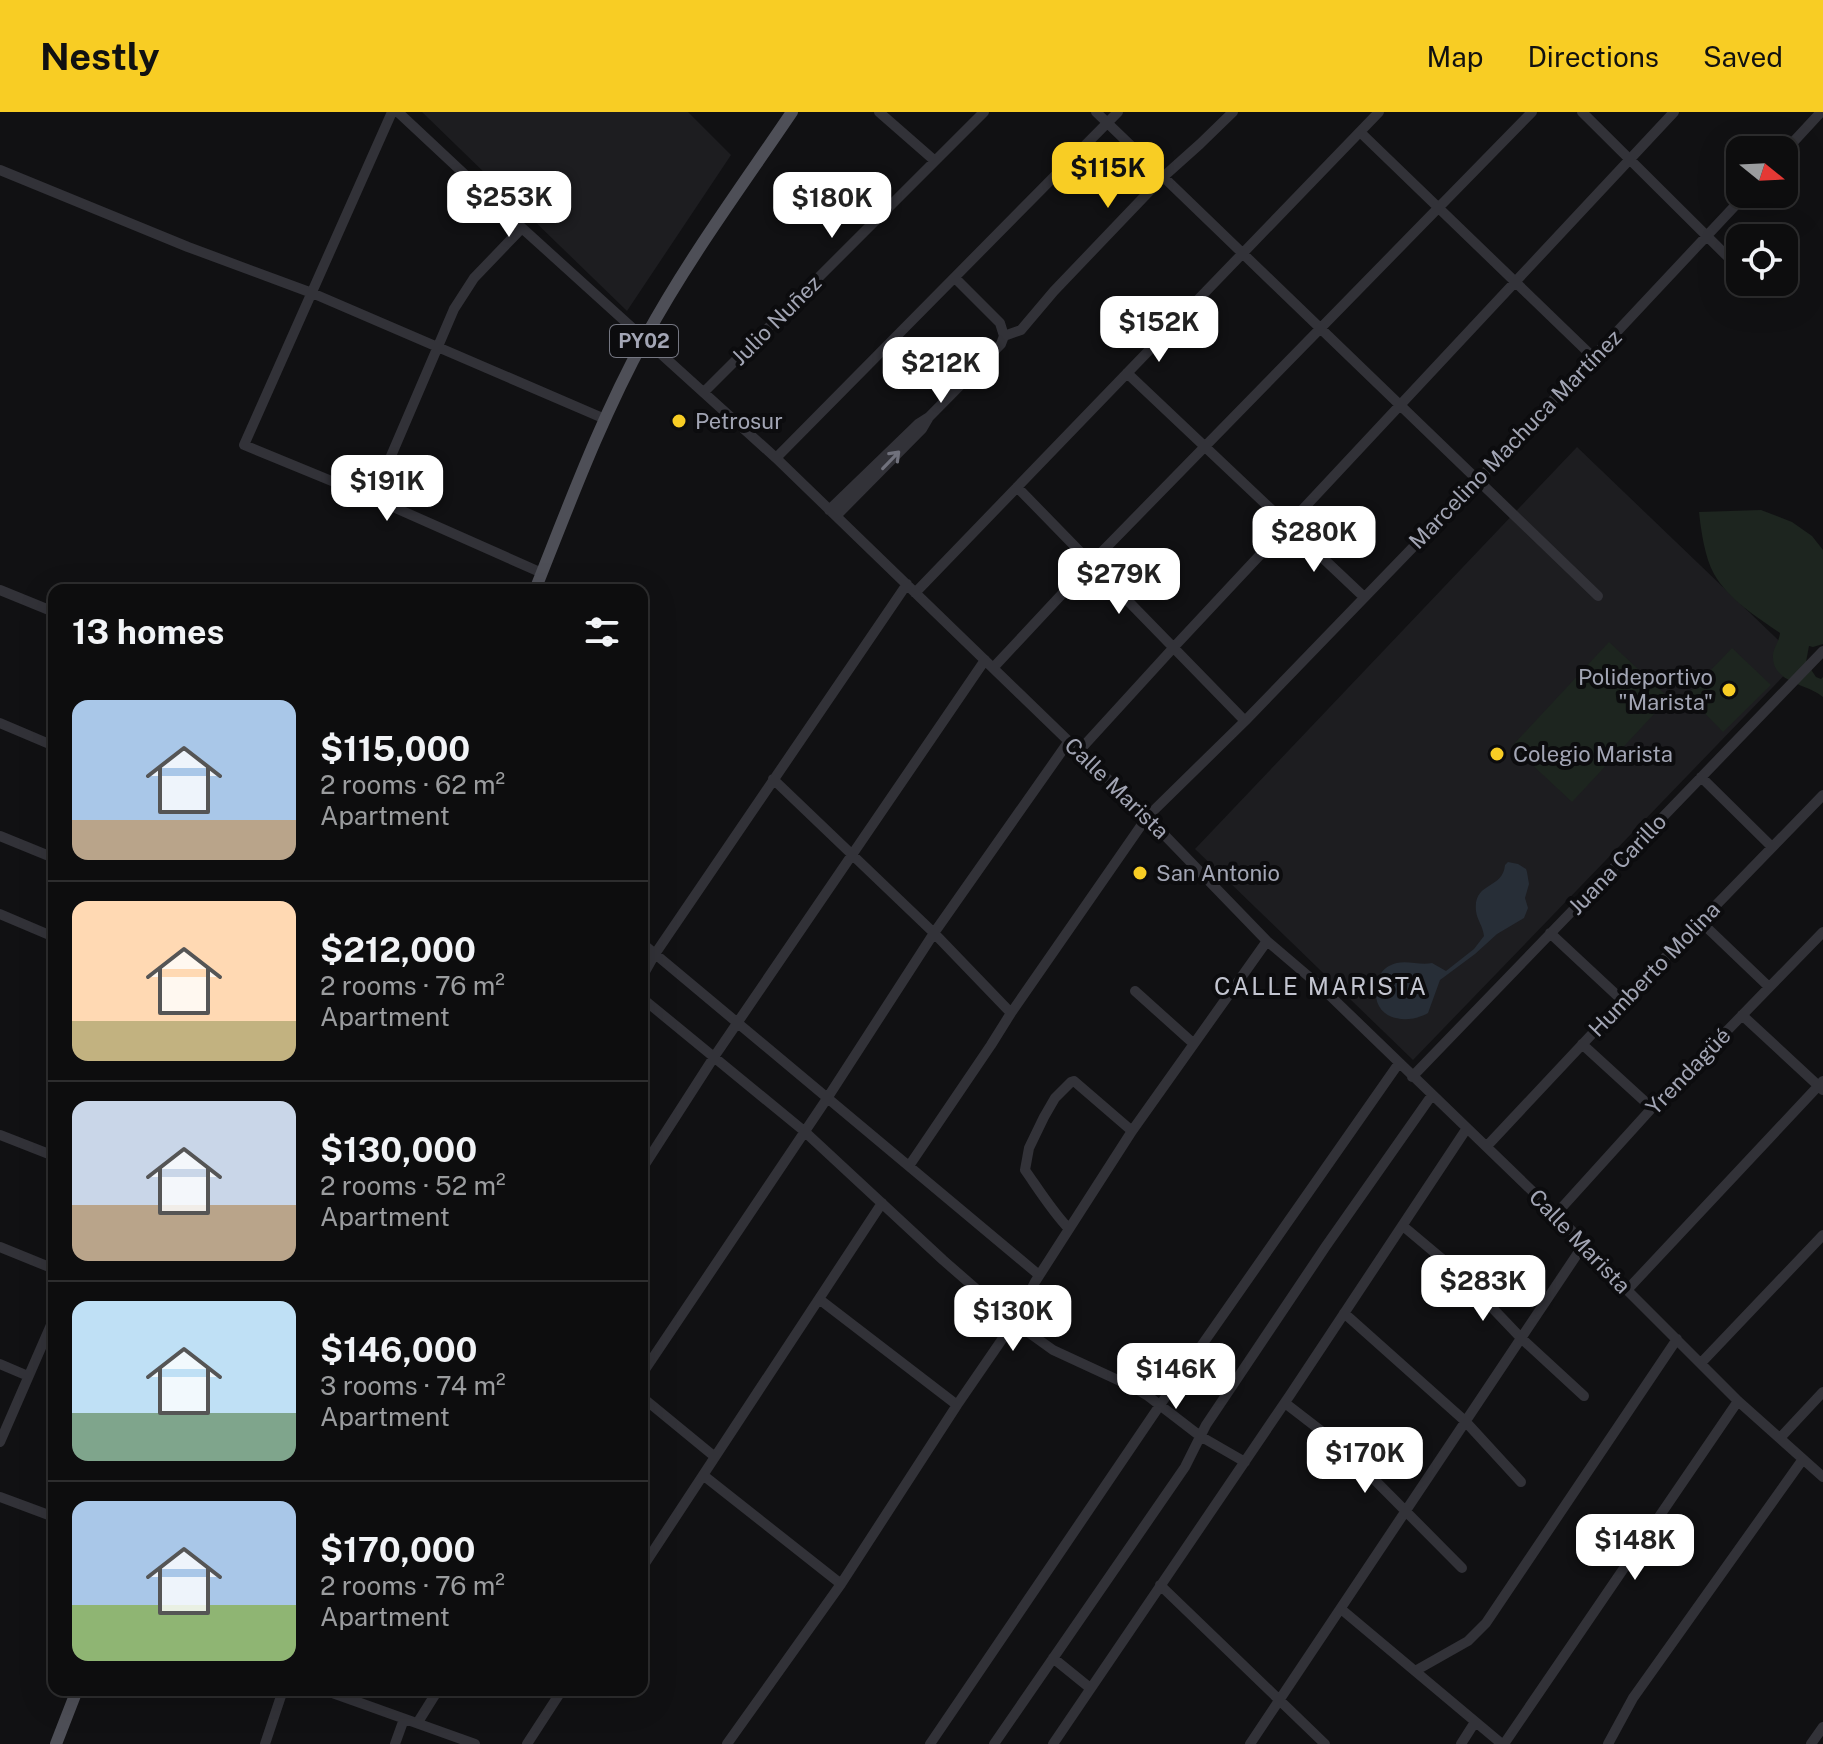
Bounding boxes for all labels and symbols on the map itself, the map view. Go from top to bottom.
north arrow [1726,136,1798,208]
pin: $115K [1052,142,1164,210]
pin: $253K [453,171,565,239]
pin: $180K [776,172,888,240]
street label: Julio Nuñez [726,270,826,370]
pin: $152K [1103,296,1215,364]
street label: Marcelino Machuca Martínez [1403,324,1627,554]
road number: PY02 [610,325,678,357]
pin: $212K [885,337,997,405]
place label: Petrosur [695,408,783,434]
marker: Petrosur [670,412,688,430]
one-way arrow [881,451,900,470]
pin: $191K [331,455,443,523]
pin: $280K [1258,506,1370,574]
pin: $279K [1063,548,1175,616]
place label: Polideportivo "Marista" [1578,664,1713,715]
marker: Polideportivo "Marista" [1720,681,1738,699]
street label: Calle Marista [1060,732,1174,844]
place label: Colegio Marista [1513,741,1673,767]
marker: Colegio Marista [1488,745,1506,763]
street label: Juana Carillo [1563,808,1671,920]
place label: San Antonio [1156,860,1280,886]
marker: San Antonio [1131,864,1149,882]
street label: Humberto Molina [1583,896,1725,1042]
district label: CALLE MARISTA [1214,972,1428,1000]
street label: Yrendagüé [1640,1022,1736,1120]
street label: Calle Marista [1524,1184,1636,1298]
pin: $283K [1427,1255,1539,1323]
pin: $130K [957,1285,1069,1353]
pin: $146K [1120,1343,1232,1411]
pin: $170K [1309,1427,1421,1495]
pin: $148K [1579,1514,1691,1582]

